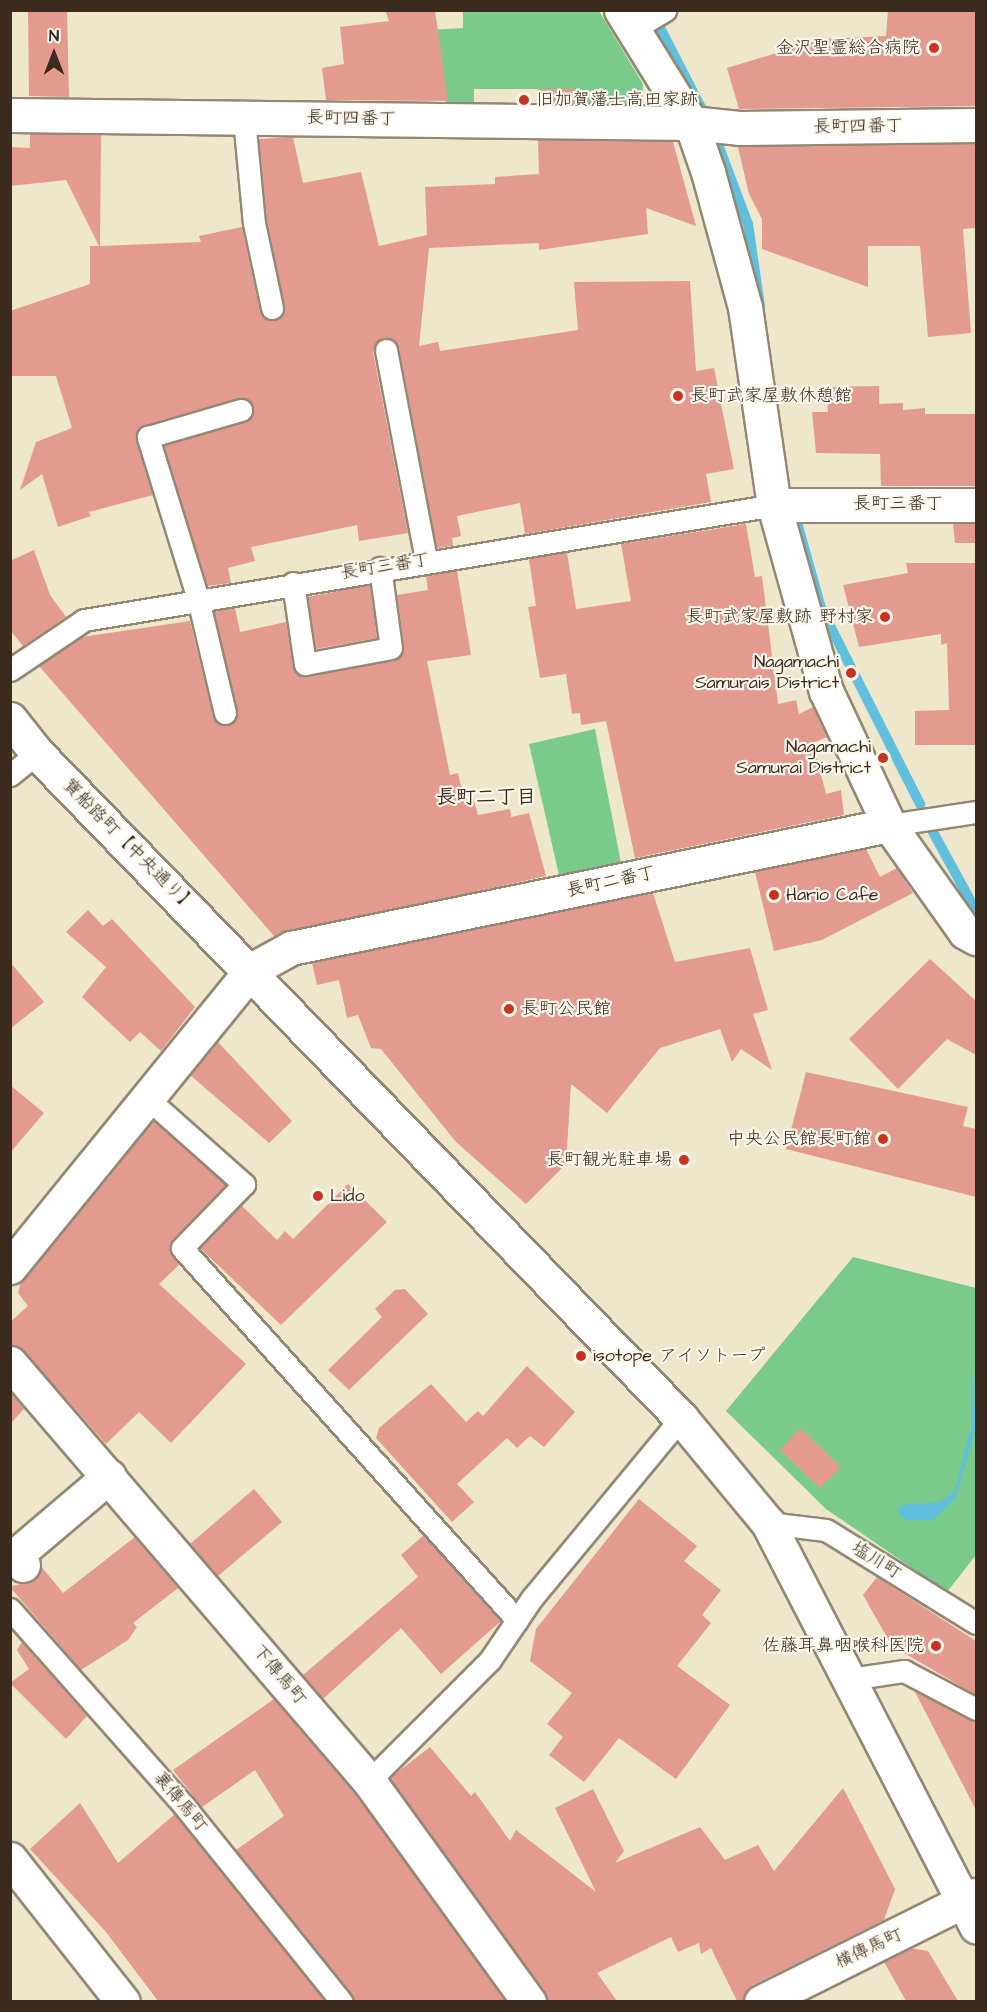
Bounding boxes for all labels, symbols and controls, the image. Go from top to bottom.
north arrow [24,24,84,84]
text: N [49,25,59,47]
place label: 金沢聖霊総合病院 [776,37,920,59]
marker: 金沢聖霊総合病院 [925,39,943,57]
place label: 旧加賀藩士高田家跡 [536,89,698,111]
marker: 旧加賀藩士高田家跡 [517,93,531,107]
street label: 長町四番丁 [306,107,396,131]
street label: 長町四番丁 [813,115,903,139]
place label: 長町武家屋敷休憩館 [690,385,852,407]
marker: 長町武家屋敷休憩館 [671,389,685,403]
street label: 長町三番丁 [853,493,943,515]
street label: 長町三番丁 [339,549,431,585]
place label: 長町武家屋敷跡 野村家 [686,606,873,628]
marker: 長町武家屋敷跡 野村家 [878,610,892,624]
place label: Nagamachi Samurais District [695,652,839,694]
marker: Nagamachi Samurais District [844,666,858,680]
place label: Nagamachi Samurai District [736,737,871,780]
marker: Nagamachi Samurai District [876,751,890,765]
street label: 寶船路町【中央通り】 [58,775,200,917]
district label: 長町二丁目 [436,785,536,809]
street label: 長町二番丁 [565,862,657,902]
place label: Hario Cafe [786,884,878,906]
marker: Hario Cafe [767,888,781,902]
place label: 長町公民館 [521,998,611,1020]
marker: 長町公民館 [502,1002,516,1016]
place label: 中央公民館長町館 [727,1128,871,1150]
marker: 中央公民館長町館 [876,1132,890,1146]
place label: 長町観光駐車場 [546,1149,672,1171]
marker: 長町観光駐車場 [677,1153,691,1167]
place label: Lido [330,1185,365,1207]
marker: Lido [311,1189,325,1203]
place label: isotope アイソトープ [593,1345,767,1367]
marker: isotope アイソトープ [574,1349,588,1363]
street label: 塩川町 [847,1538,905,1584]
place label: 佐藤耳鼻咽喉科医院 [762,1635,924,1657]
marker: 佐藤耳鼻咽喉科医院 [929,1639,943,1653]
street label: 下傳馬町 [248,1640,310,1710]
street label: 裏傳馬町 [149,1767,211,1837]
street label: 横傳馬町 [832,1924,906,1974]

